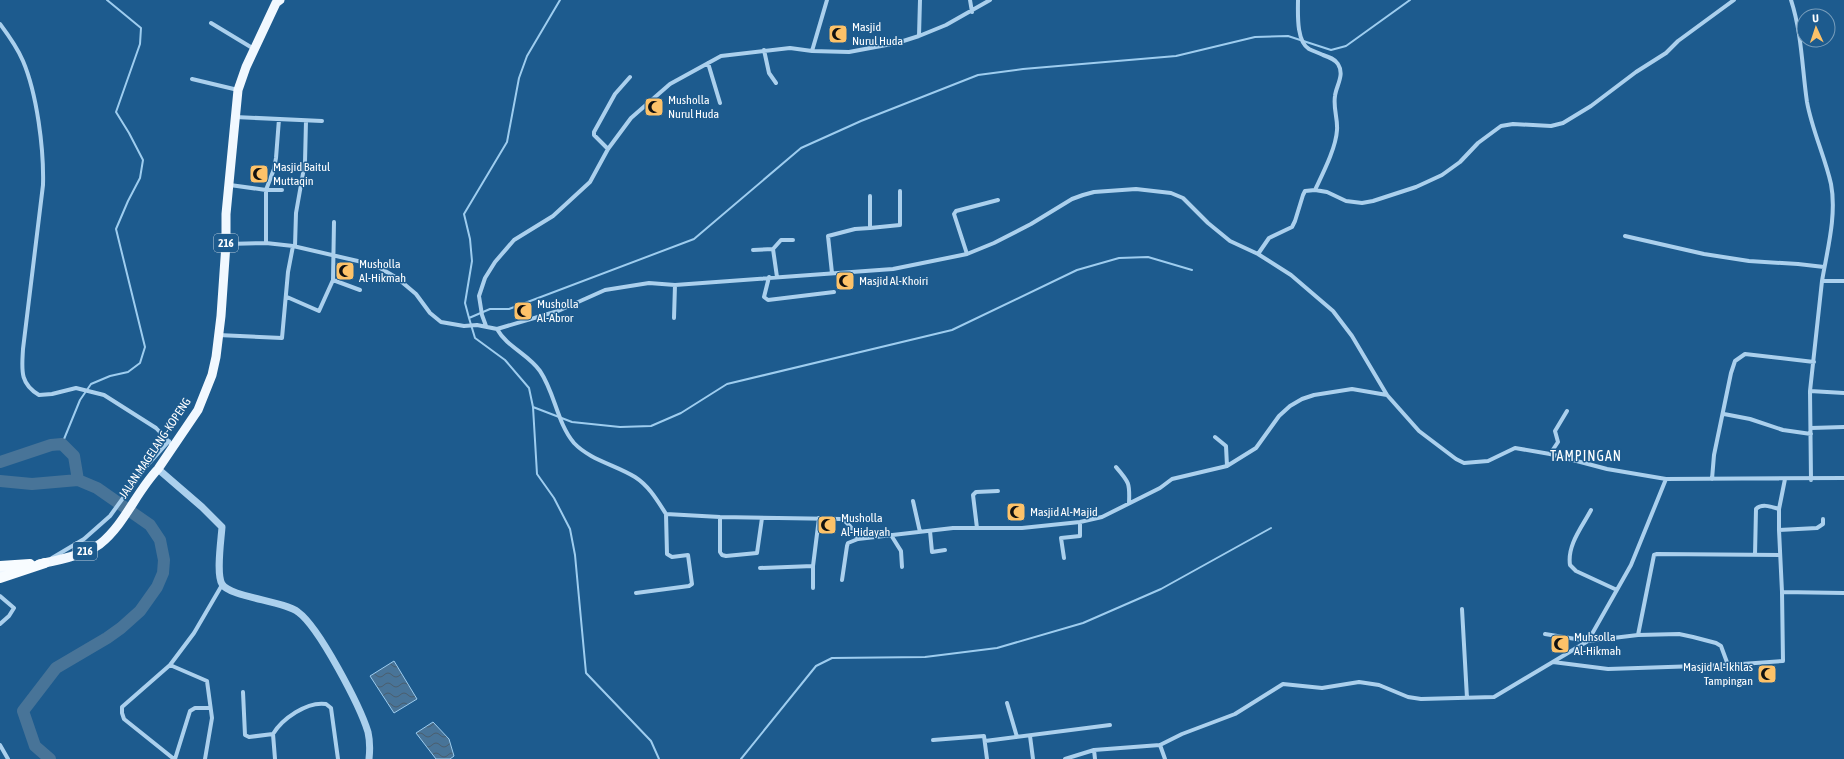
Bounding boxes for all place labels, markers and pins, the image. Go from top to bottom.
place label: Masjid Nurul Huda [852,20,903,48]
mosque icon: Masjid Nurul Huda [827,23,849,45]
place label: Musholla Nurul Huda [668,93,719,121]
mosque icon: Musholla Nurul Huda [643,96,665,118]
place label: Masjid Baitul Muttaqin [273,160,331,188]
mosque icon: Masjid Baitul Muttaqin [248,163,270,185]
place label: Musholla Al-Hikmah [359,257,406,285]
mosque icon: Musholla Al-Hikmah [334,260,356,282]
mosque icon: Masjid Al-Khoiri [834,270,856,292]
place label: Masjid Al-Khoiri [859,274,928,288]
place label: Musholla Al-Abror [537,297,578,325]
mosque icon: Musholla Al-Abror [512,300,534,322]
mosque icon: Masjid Al-Majid [1005,501,1027,523]
place label: Masjid Al-Majid [1030,505,1098,519]
place label: Musholla Al-Hidayah [841,511,890,539]
mosque icon: Musholla Al-Hidayah [816,514,838,536]
place label: Muhsolla Al-Hikmah [1574,630,1621,658]
mosque icon: Muhsolla Al-Hikmah [1549,633,1571,655]
place label: Masjid Al-Ikhlas Tampingan [1683,660,1753,688]
mosque icon: Masjid Al-Ikhlas Tampingan [1756,663,1778,685]

